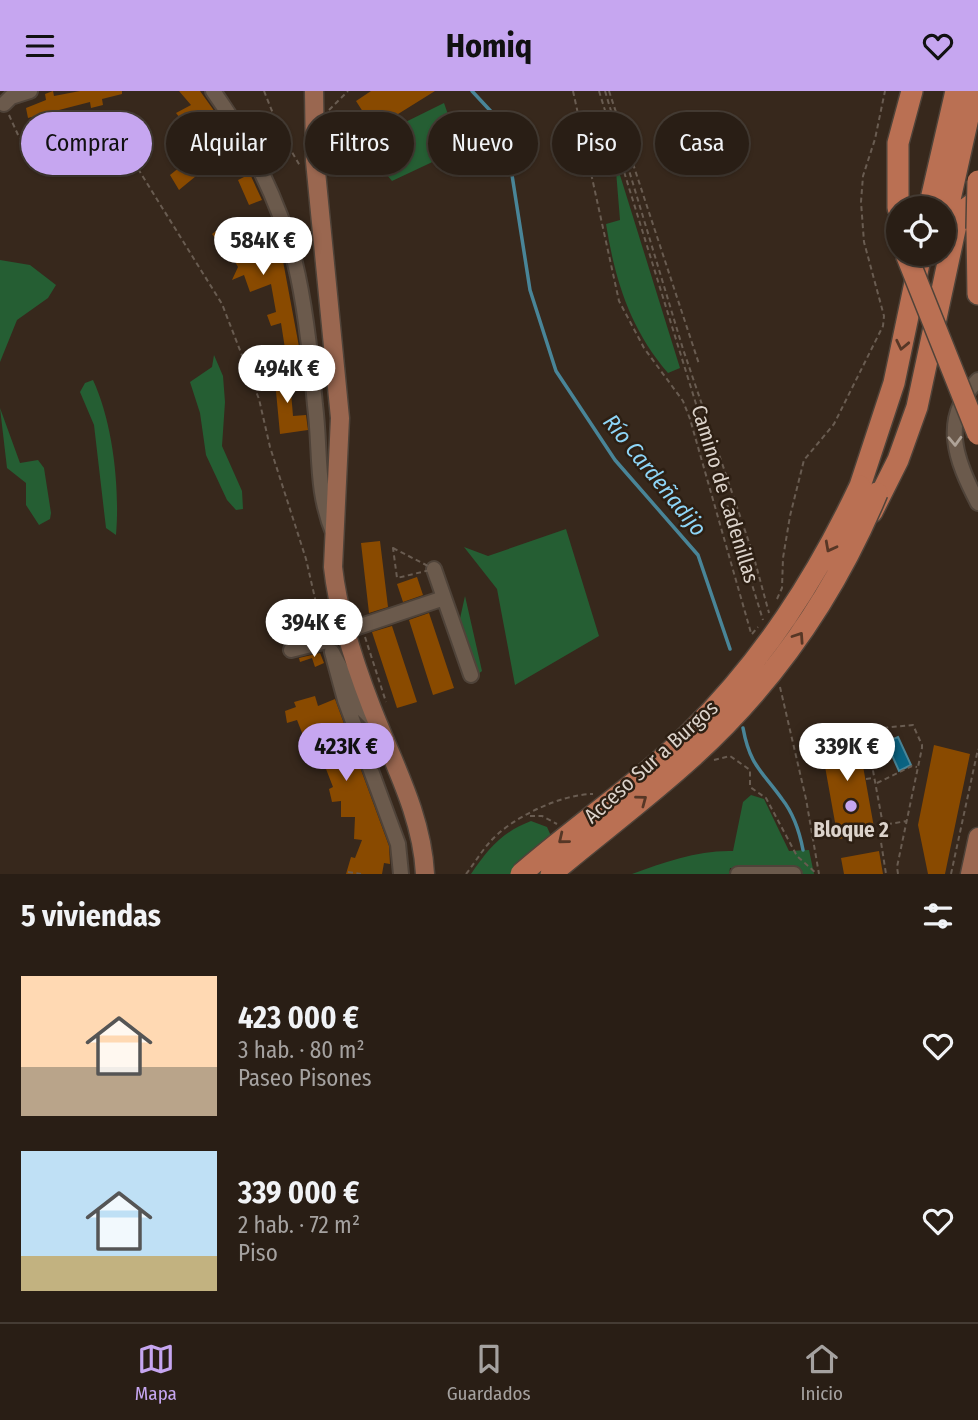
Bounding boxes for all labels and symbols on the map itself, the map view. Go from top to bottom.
pin: 584K € [206,218,320,277]
one-way arrow [896,339,911,351]
pin: 494K € [230,345,344,405]
street label: Camino de Cadenillas [686,402,764,586]
water label: Río Cardeñadijo [597,408,713,542]
one-way arrow [948,436,963,447]
one-way arrow [825,540,838,553]
pin: 394K € [257,599,371,659]
one-way arrow [791,632,803,645]
street label: Acceso Sur a Burgos [579,695,723,829]
pin: 423K € [289,723,403,783]
pin: 339K € [790,723,904,783]
one-way arrow [634,796,647,809]
marker: Bloque 2 [843,798,859,814]
place label: Bloque 2 [813,817,889,843]
one-way arrow [559,831,571,844]

